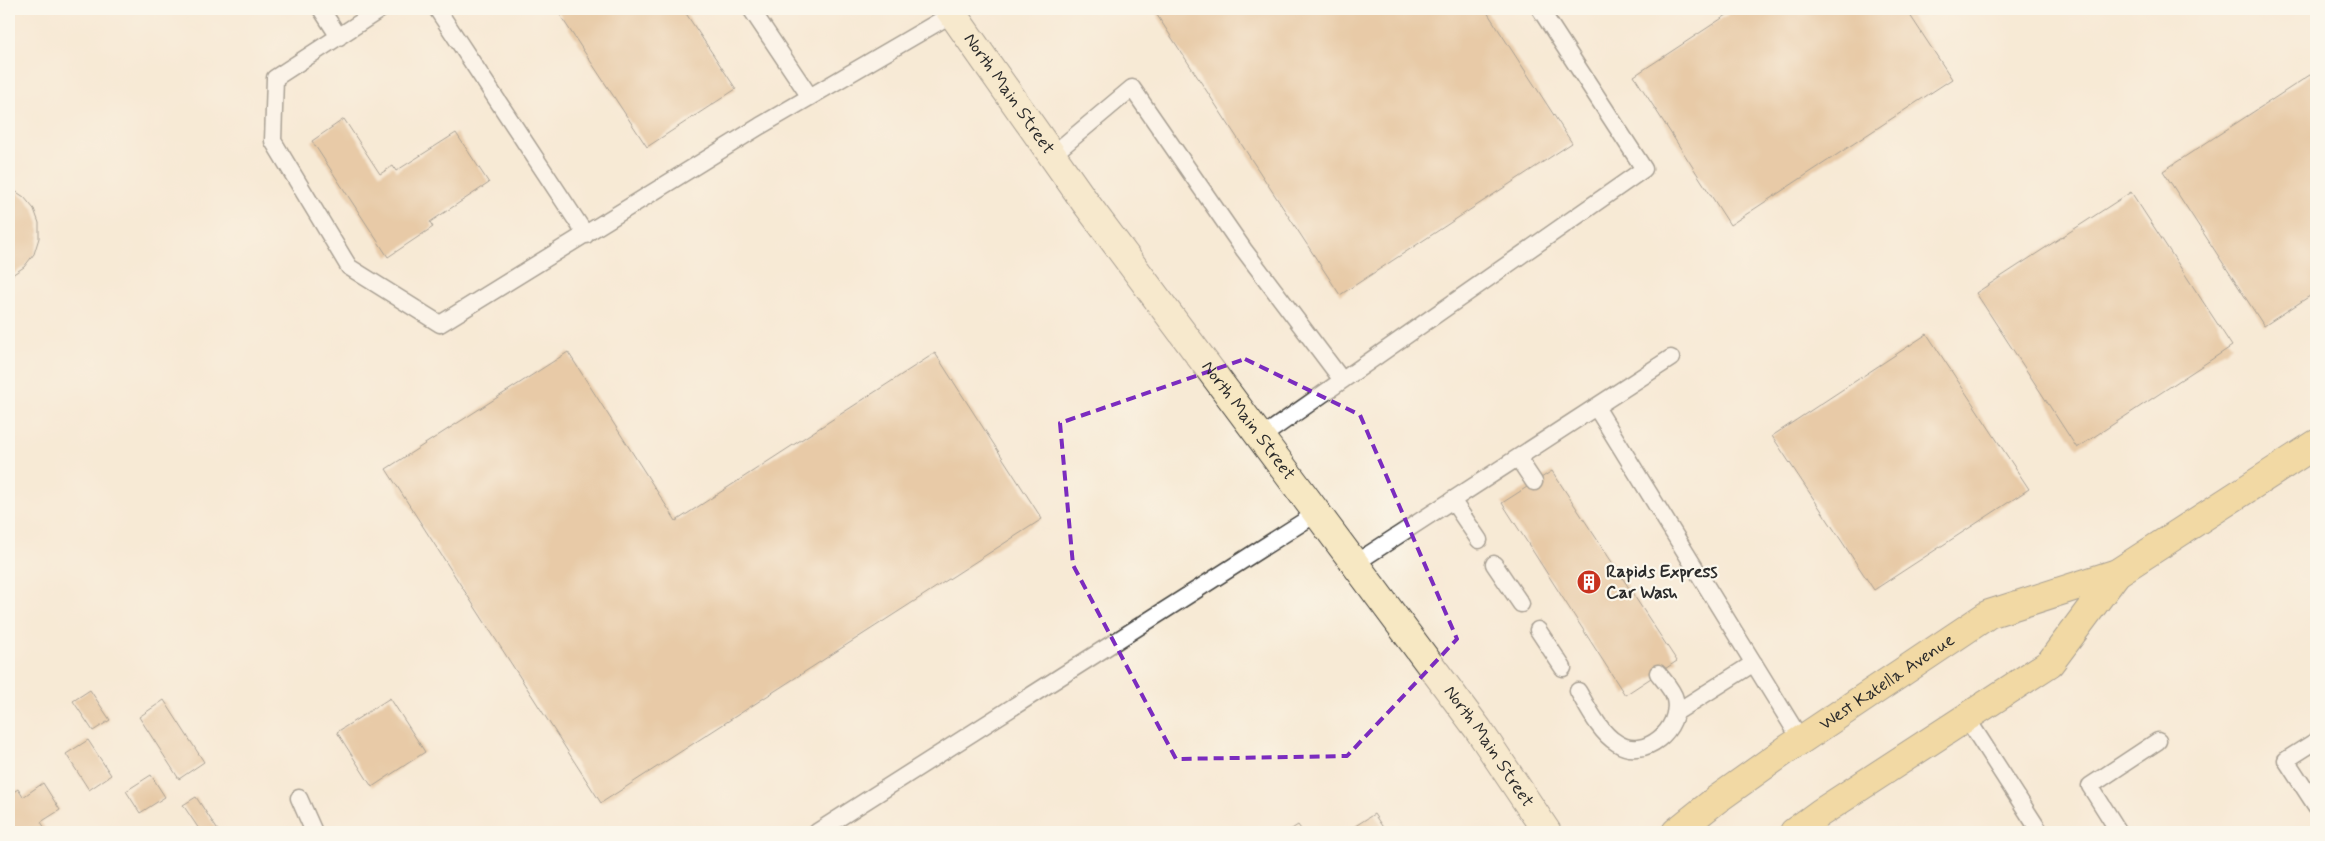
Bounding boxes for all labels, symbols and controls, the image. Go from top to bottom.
street label: North Main Street [958,28,1060,160]
street label: North Main Street [1196,356,1301,485]
place label: Rapids Express Car Wash [1606,560,1718,605]
building icon: Rapids Express Car Wash [1576,569,1602,595]
street label: West Katella Avenue [1815,628,1960,736]
street label: North Main Street [1438,681,1539,812]

